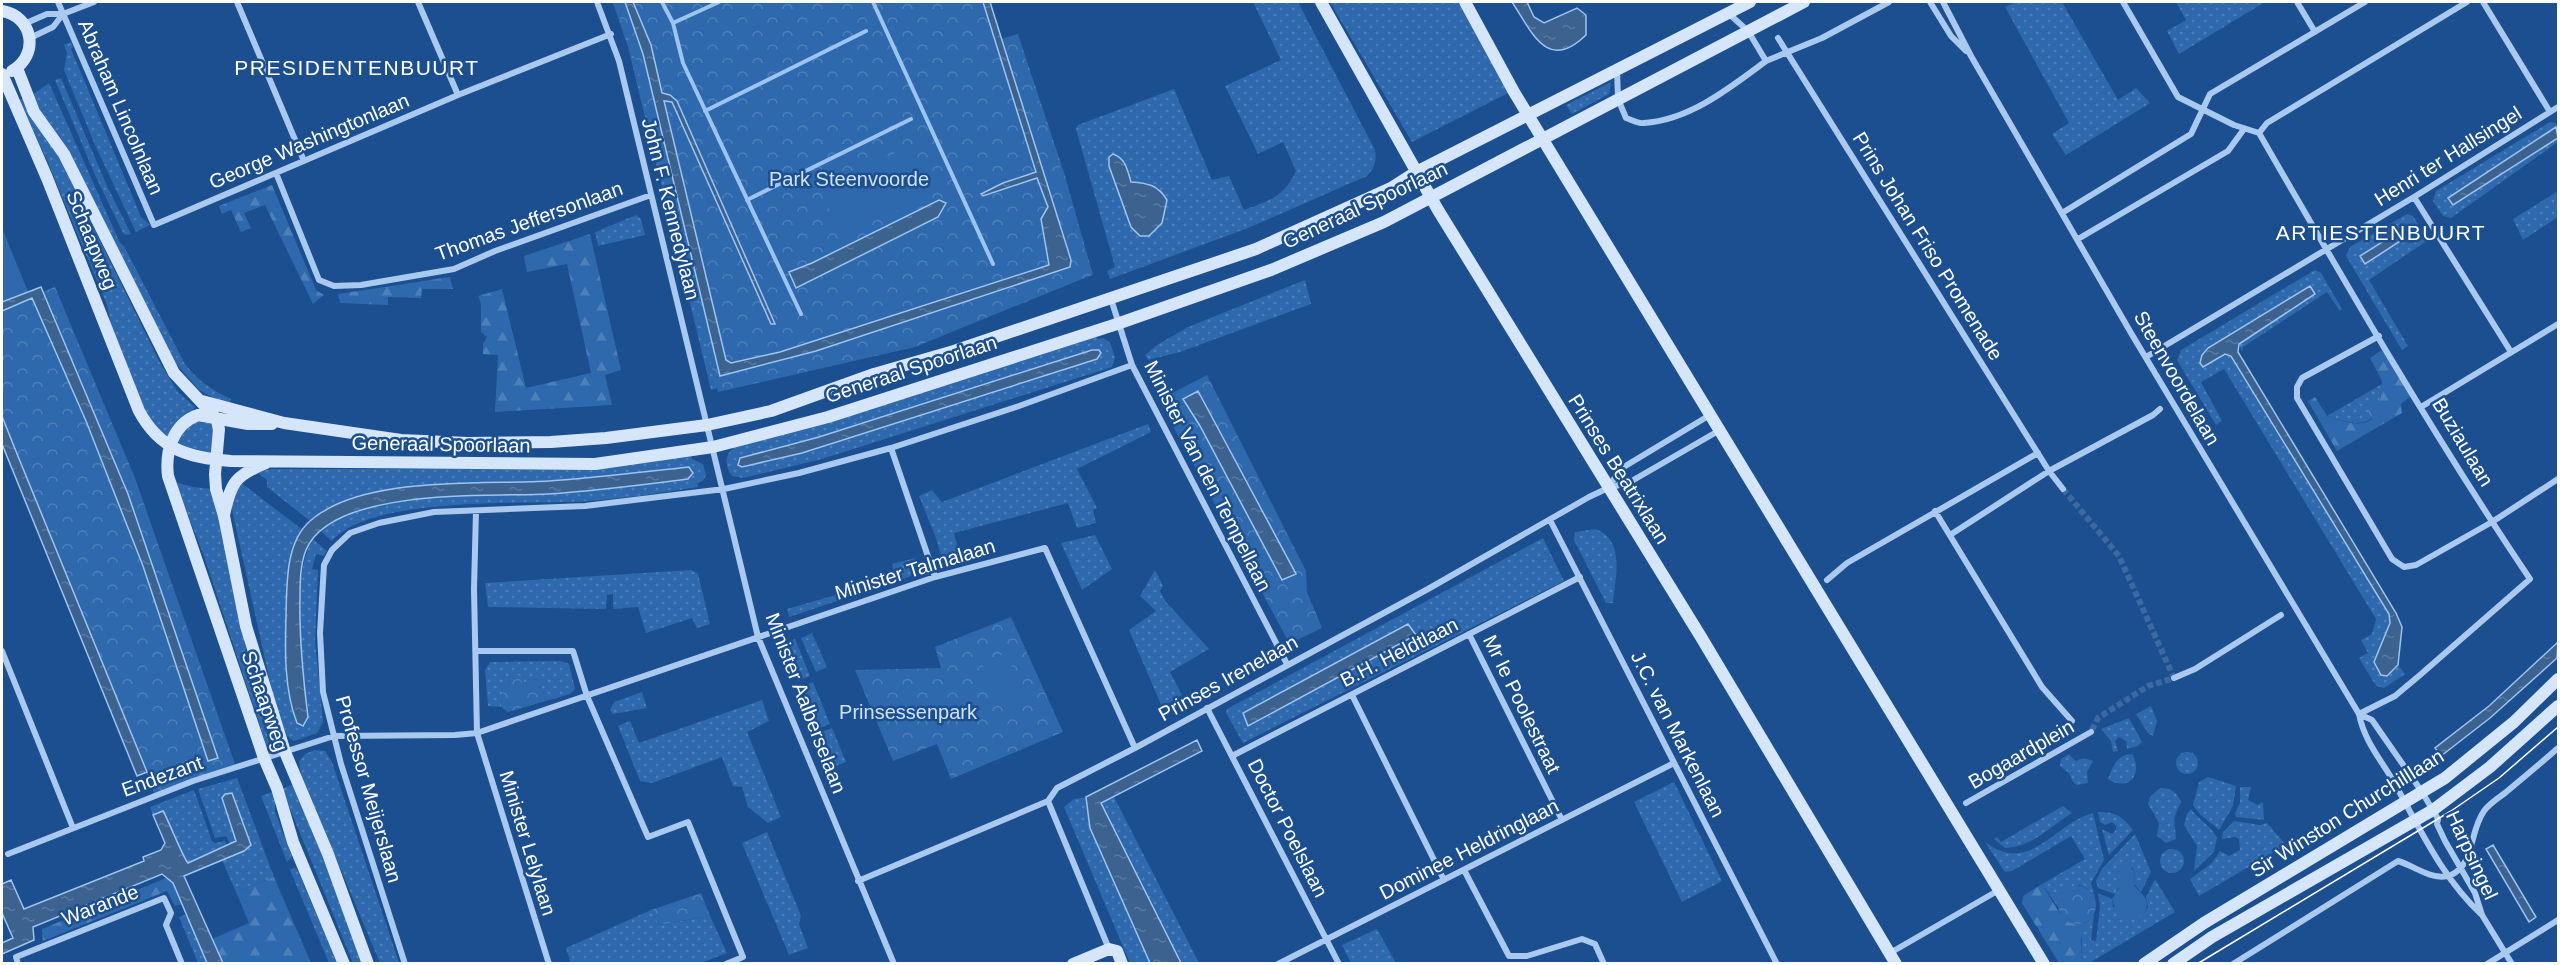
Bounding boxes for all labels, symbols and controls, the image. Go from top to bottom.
street label: Abraham Lincolnlaan [74,16,168,198]
district label: PRESIDENTENBUURT [234,56,480,79]
street label: George Washingtonlaan [206,89,412,193]
street label: Henri ter Hallsingel [2371,102,2525,210]
street label: John F. Kennedylaan [638,116,704,302]
street label: Prins Johan Friso Promenade [1849,128,2007,364]
street label: Generaal Spoorlaan [1279,157,1451,253]
park label: Park Steenvoorde [769,168,929,190]
street label: Thomas Jeffersonlaan [432,177,626,265]
street label: Schaapweg [62,187,122,293]
district label: ARTIESTENBUURT [2276,221,2486,244]
street label: Steenvoordelaan [2130,307,2224,449]
street label: Generaal Spoorlaan [822,331,1000,407]
street label: Minister Van den Tempellaan [1140,357,1276,595]
street label: Prinses Beatrixlaan [1564,390,1674,548]
street label: Buziaulaan [2428,394,2498,490]
street label: Generaal Spoorlaan [351,431,531,457]
street label: Minister Talmalaan [832,534,998,604]
street label: Minister Aalberselaan [761,610,851,796]
street label: B.H. Heldtlaan [1337,613,1461,691]
street label: Prinses Irenelaan [1155,631,1301,725]
street label: Mr le Poolestraat [1479,631,1565,777]
street label: J.C. van Markenlaan [1627,647,1729,821]
street label: Schaapweg [238,648,292,754]
street label: Professor Meijerslaan [332,693,406,885]
park label: Prinsessenpark [839,701,978,723]
street label: Bogaardplein [1964,715,2078,793]
street label: Sir Winston Churchilllaan [2246,744,2448,882]
street label: Endezant [119,751,206,801]
street label: Doctor Poelslaan [1244,755,1332,901]
street label: Minister Lelylaan [496,768,560,918]
street label: Dominee Heldringlaan [1376,794,1562,904]
street label: Harpsingel [2442,807,2502,903]
street label: Warande [59,880,141,930]

